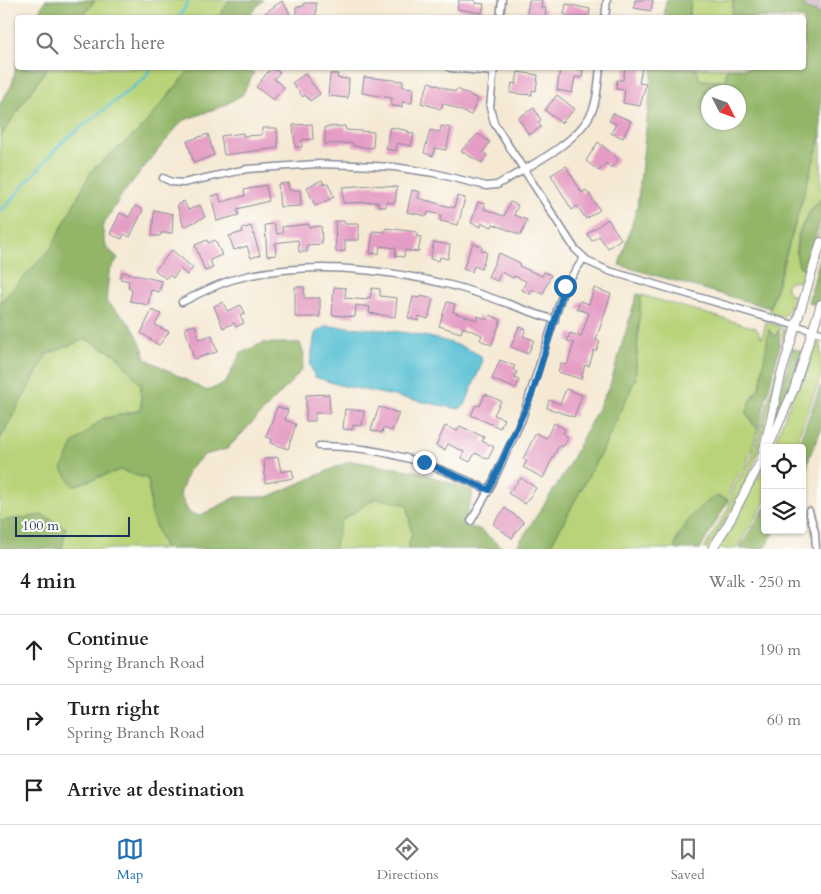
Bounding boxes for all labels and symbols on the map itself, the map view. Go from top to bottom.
north arrow [701,85,746,130]
route start [554,275,577,298]
route end [413,451,436,474]
scale bar [15,514,130,537]

